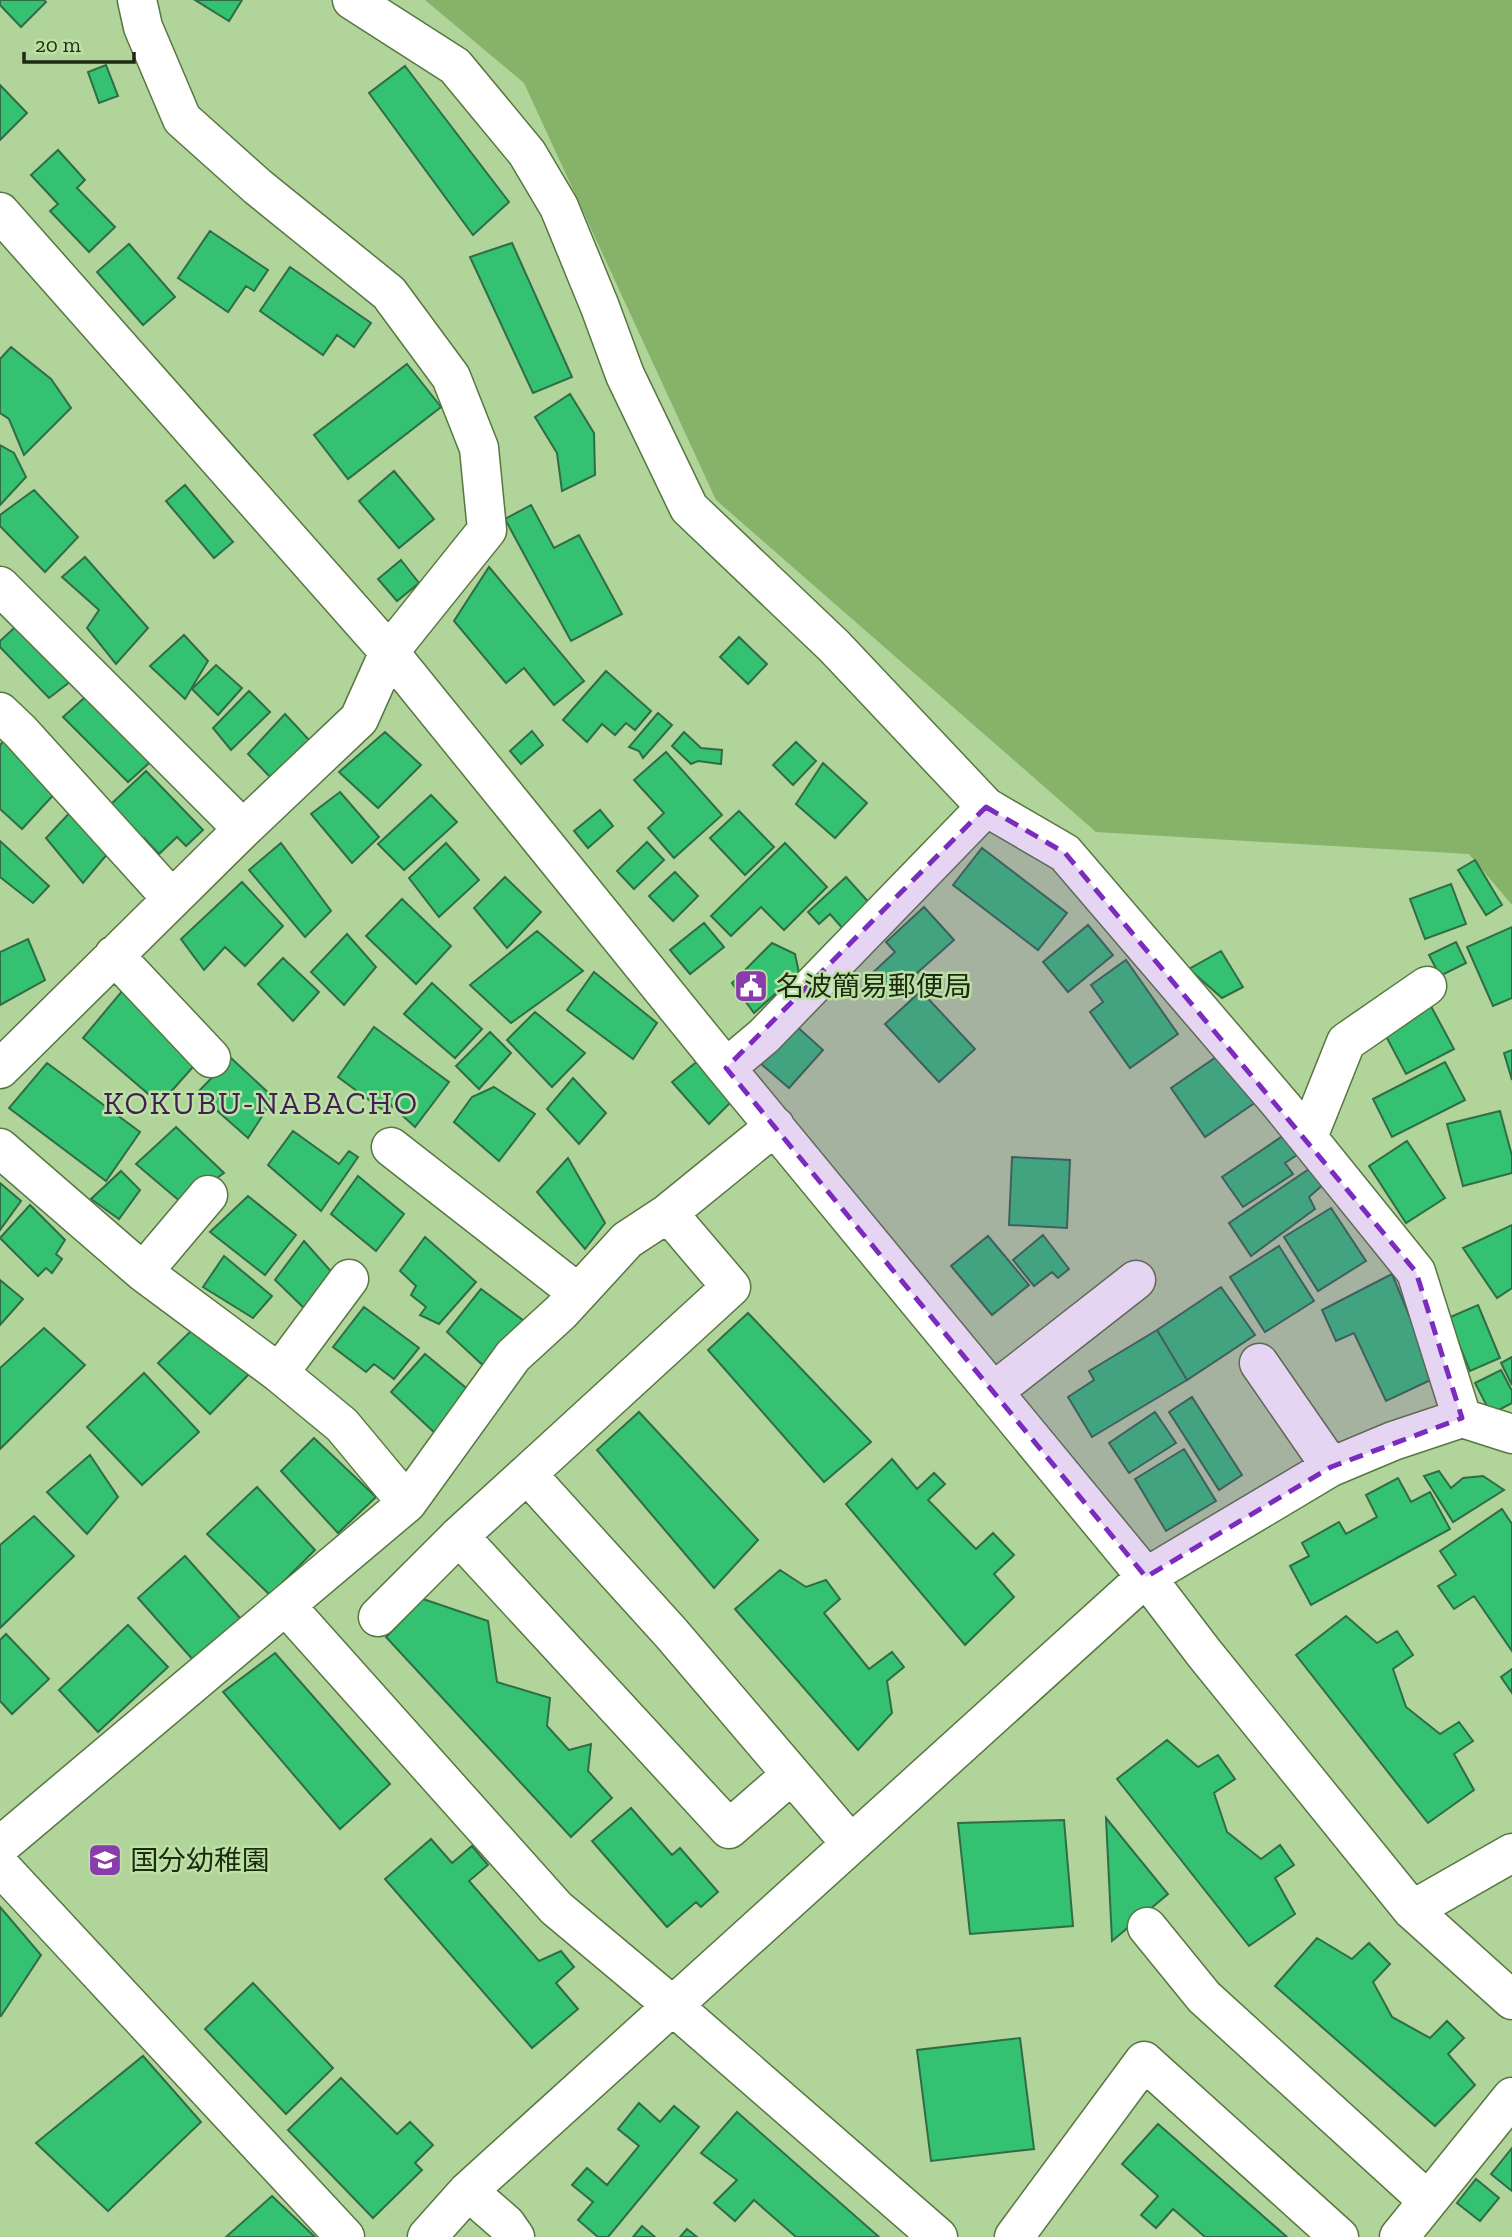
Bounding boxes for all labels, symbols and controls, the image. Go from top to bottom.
scale bar [24,21,135,65]
text: 20 m [35,32,81,57]
public building icon: 名波簡易郵便局 [732,967,770,1005]
place label: 名波簡易郵便局 [776,970,972,1003]
district label: KOKUBU-NABACHO [103,1084,419,1122]
school or university icon: 国分幼稚園 [86,1841,124,1879]
place label: 国分幼稚園 [130,1844,270,1877]

